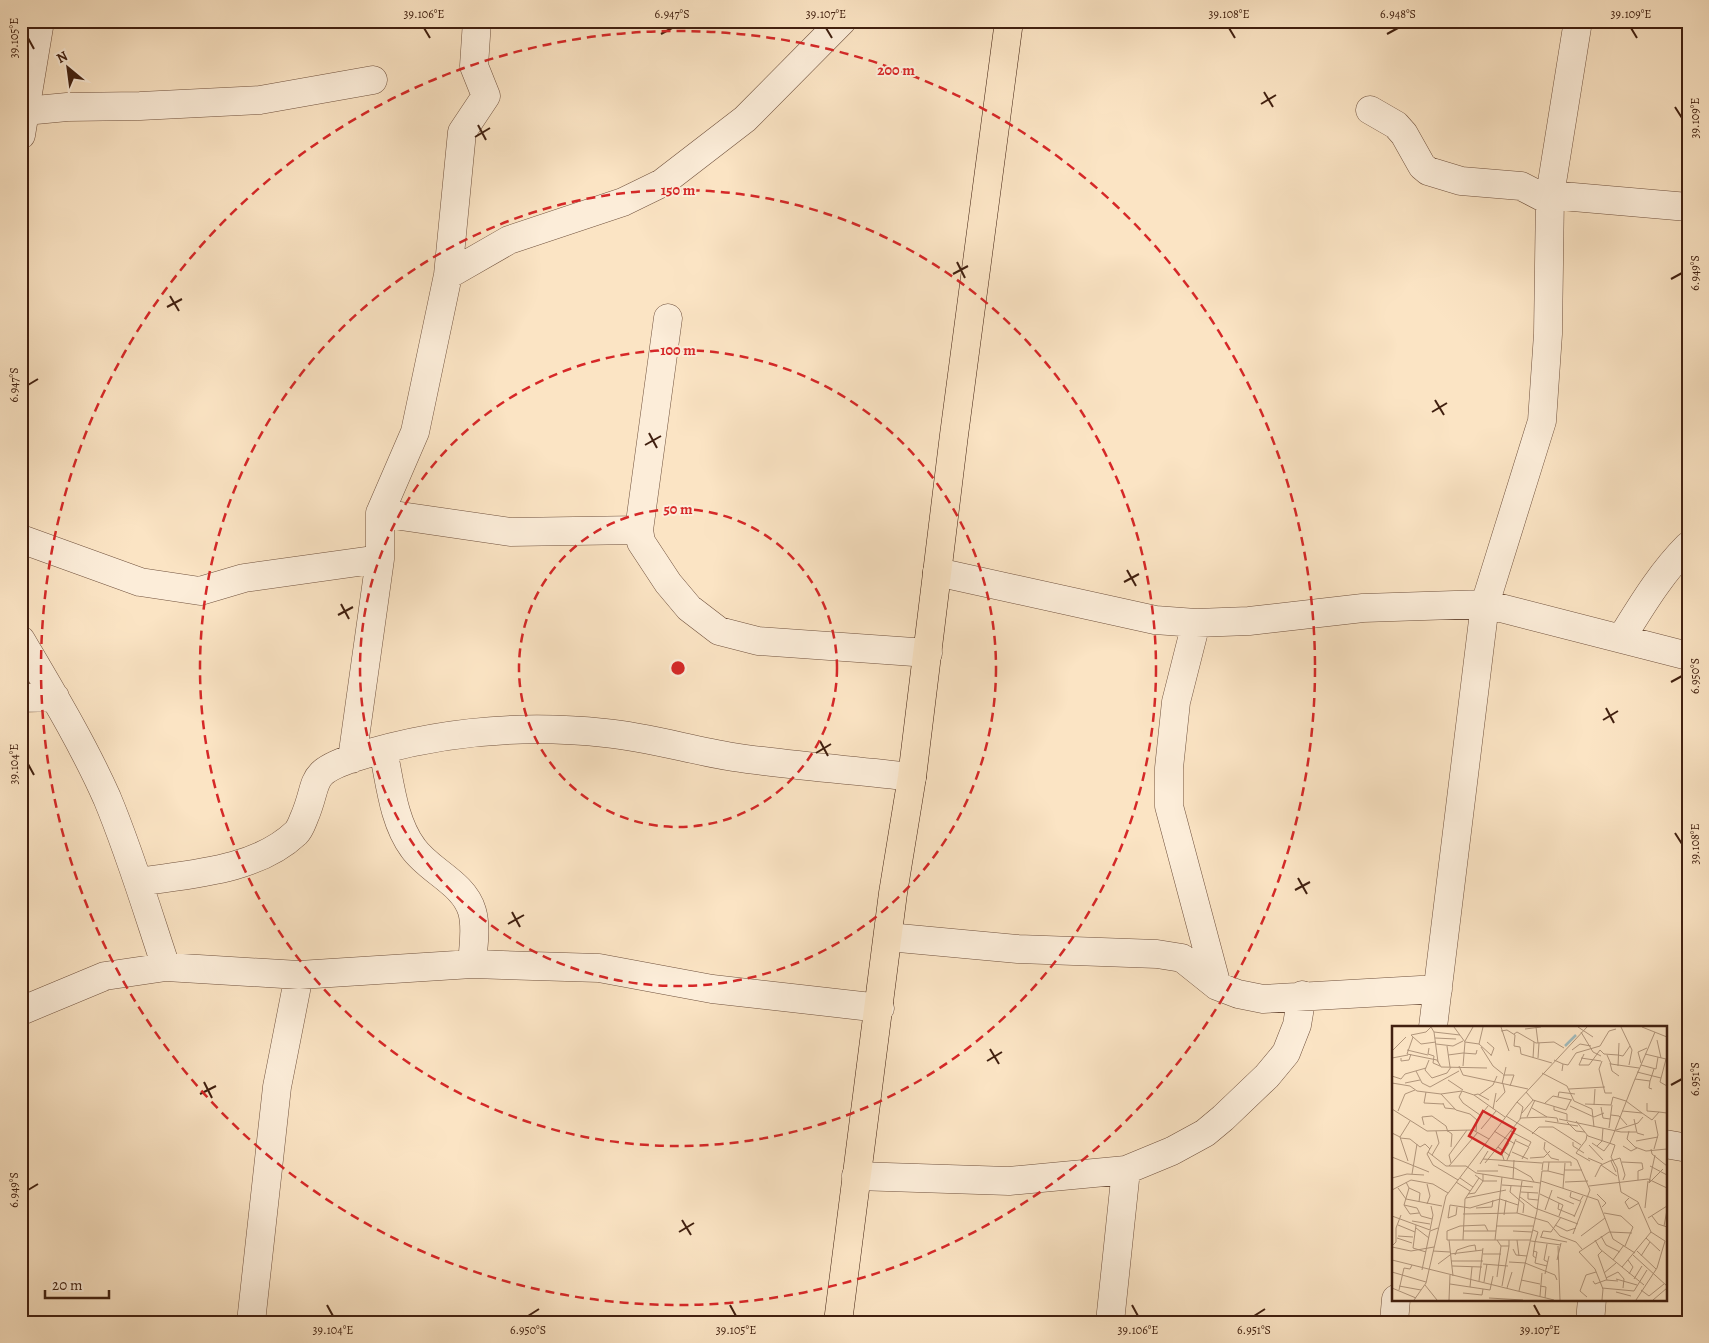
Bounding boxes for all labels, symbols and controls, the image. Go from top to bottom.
text: 39.106°E [404,6,444,22]
text: 6.947°S [654,6,690,22]
text: 39.107°E [806,6,846,22]
text: 39.108°E [1208,6,1250,22]
text: 6.948°S [1380,6,1416,22]
text: 39.109°E [1611,6,1651,22]
text: 39.105°E [6,18,22,58]
north arrow [42,42,92,92]
text: N [53,46,71,68]
text: 200 m [877,60,915,80]
text: 39.109°E [1687,98,1703,138]
text: 150 m [661,180,696,200]
text: 6.949°S [1687,255,1703,291]
text: 100 m [660,340,696,360]
text: 6.947°S [6,367,22,403]
text: 50 m [663,499,693,519]
text: 6.950°S [1687,658,1703,694]
centre of rings [669,659,687,677]
text: 39.104°E [6,744,22,784]
text: 39.108°E [1687,823,1703,865]
inset map [1392,1026,1666,1300]
text: 6.951°S [1687,1062,1703,1096]
text: 6.949°S [6,1172,22,1208]
scale bar [45,1268,109,1300]
text: 20 m [52,1275,83,1295]
text: 39.104°E [313,1322,353,1338]
text: 6.950°S [510,1322,546,1338]
text: 39.105°E [716,1322,756,1338]
text: 39.106°E [1118,1322,1158,1338]
text: 6.951°S [1237,1322,1271,1338]
text: 39.107°E [1520,1322,1560,1338]

